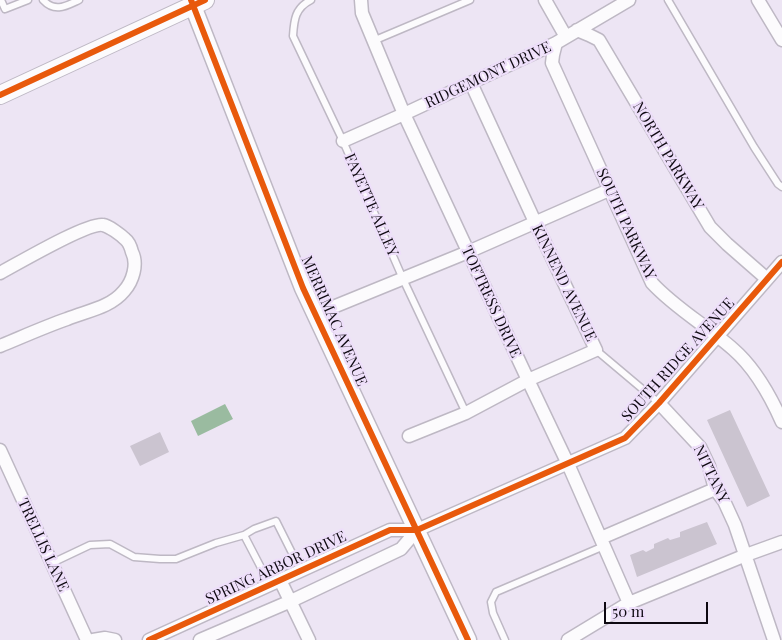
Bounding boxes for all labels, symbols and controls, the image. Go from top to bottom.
street label: RIDGEMONT DRIVE [422,38,554,112]
street label: NORTH PARKWAY [629,99,707,213]
street label: FAYETTE ALLEY [340,151,402,259]
street label: SOUTH PARKWAY [592,165,660,283]
street label: KINNEND AVENUE [528,222,600,344]
street label: TOFTRESS DRIVE [457,243,525,361]
street label: MERRIMAC AVENUE [297,253,371,389]
street label: SOUTH RIDGE AVENUE [618,295,738,425]
street label: NITTANY [689,442,733,506]
street label: TRELLIS LANE [14,496,72,594]
street label: SPRING ARBOR DRIVE [203,527,349,609]
scale bar [607,592,711,624]
text: 50 m [612,601,644,621]

